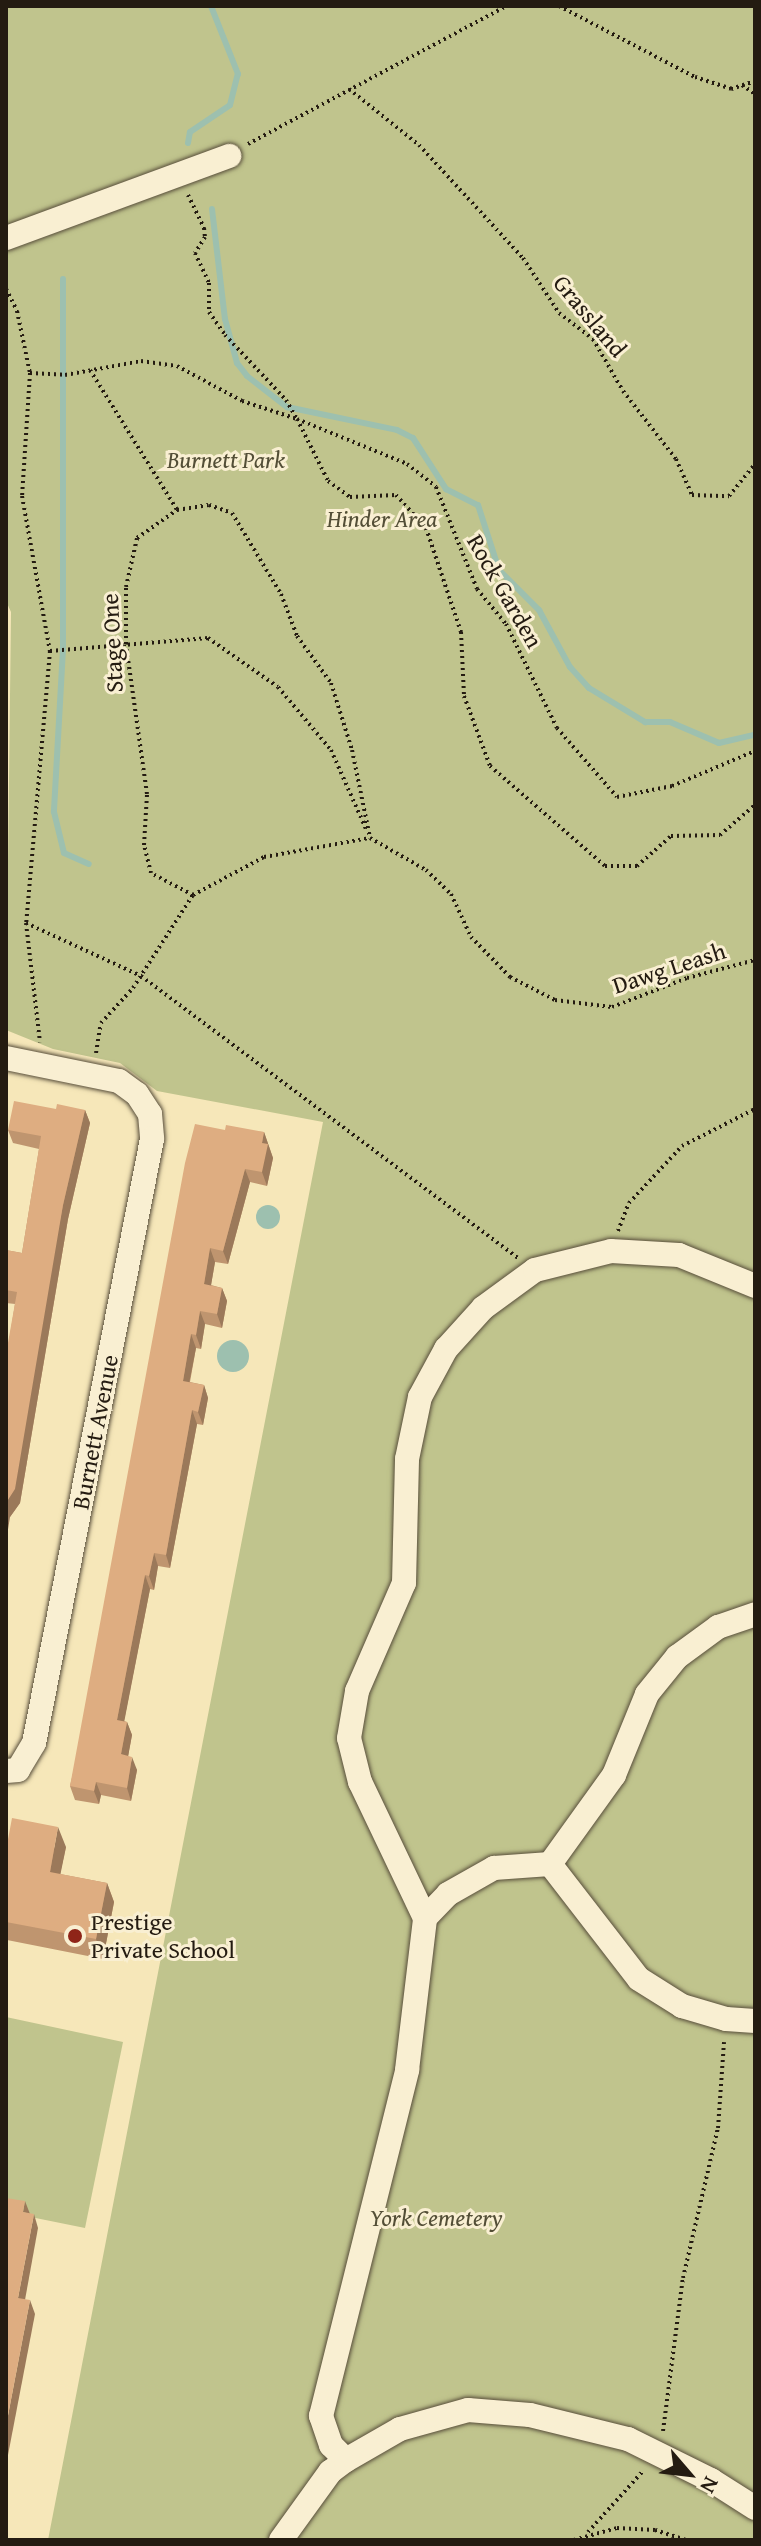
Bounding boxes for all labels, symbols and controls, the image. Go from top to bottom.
street label: Grassland [547,269,633,363]
park label: Burnett Park [167,446,285,474]
park label: Hinder Area [327,505,437,533]
street label: Rock Garden [461,529,549,653]
street label: Stage One [95,593,129,693]
street label: Dawg Leash [609,936,729,1000]
street label: Burnett Avenue [66,1352,124,1512]
place label: Prestige Private School [91,1908,235,1964]
marker: Prestige Private School [66,1927,84,1945]
park label: York Cemetery [369,2204,503,2232]
north arrow [649,2434,729,2514]
text: N [693,2471,728,2499]

